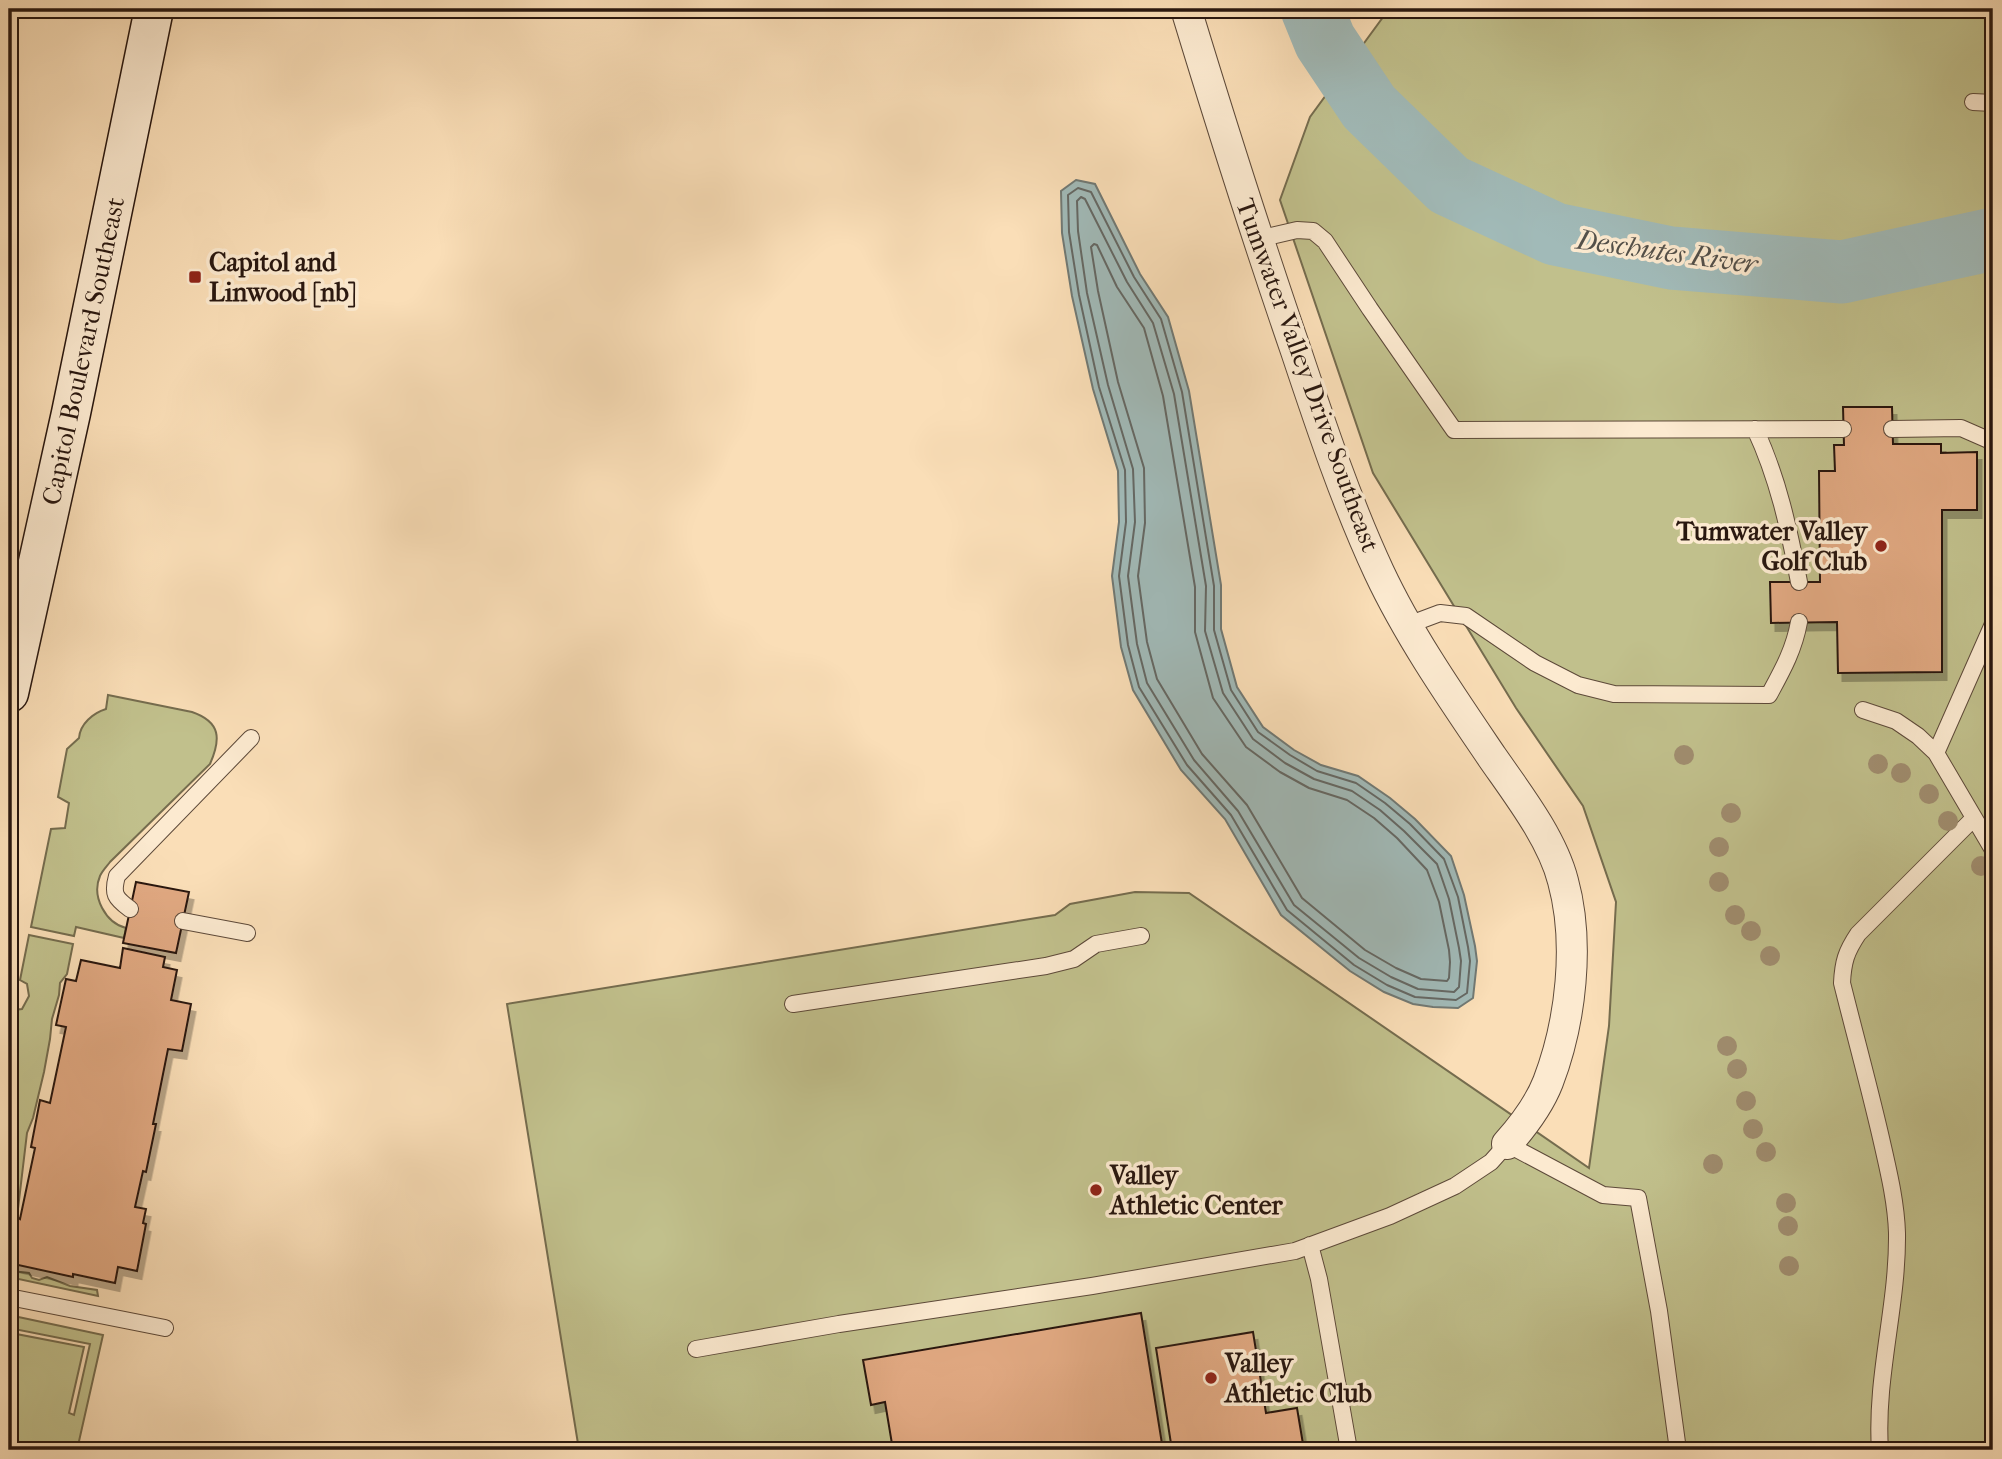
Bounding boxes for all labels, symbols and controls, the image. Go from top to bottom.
street label: Capitol Boulevard Southeast [36,194,131,508]
street label: Tumwater Valley Drive Southeast [1229,194,1386,557]
water label: Deschutes River [1573,222,1762,281]
place label: Capitol and Linwood [nb] [209,247,357,308]
marker: Capitol and Linwood [nb] [187,269,203,285]
place label: Tumwater Valley Golf Club [1676,516,1869,577]
marker: Tumwater Valley Golf Club [1873,538,1889,554]
place label: Valley Athletic Center [1108,1160,1284,1221]
marker: Valley Athletic Center [1088,1182,1104,1198]
place label: Valley Athletic Club [1223,1348,1372,1409]
marker: Valley Athletic Club [1203,1370,1219,1386]

